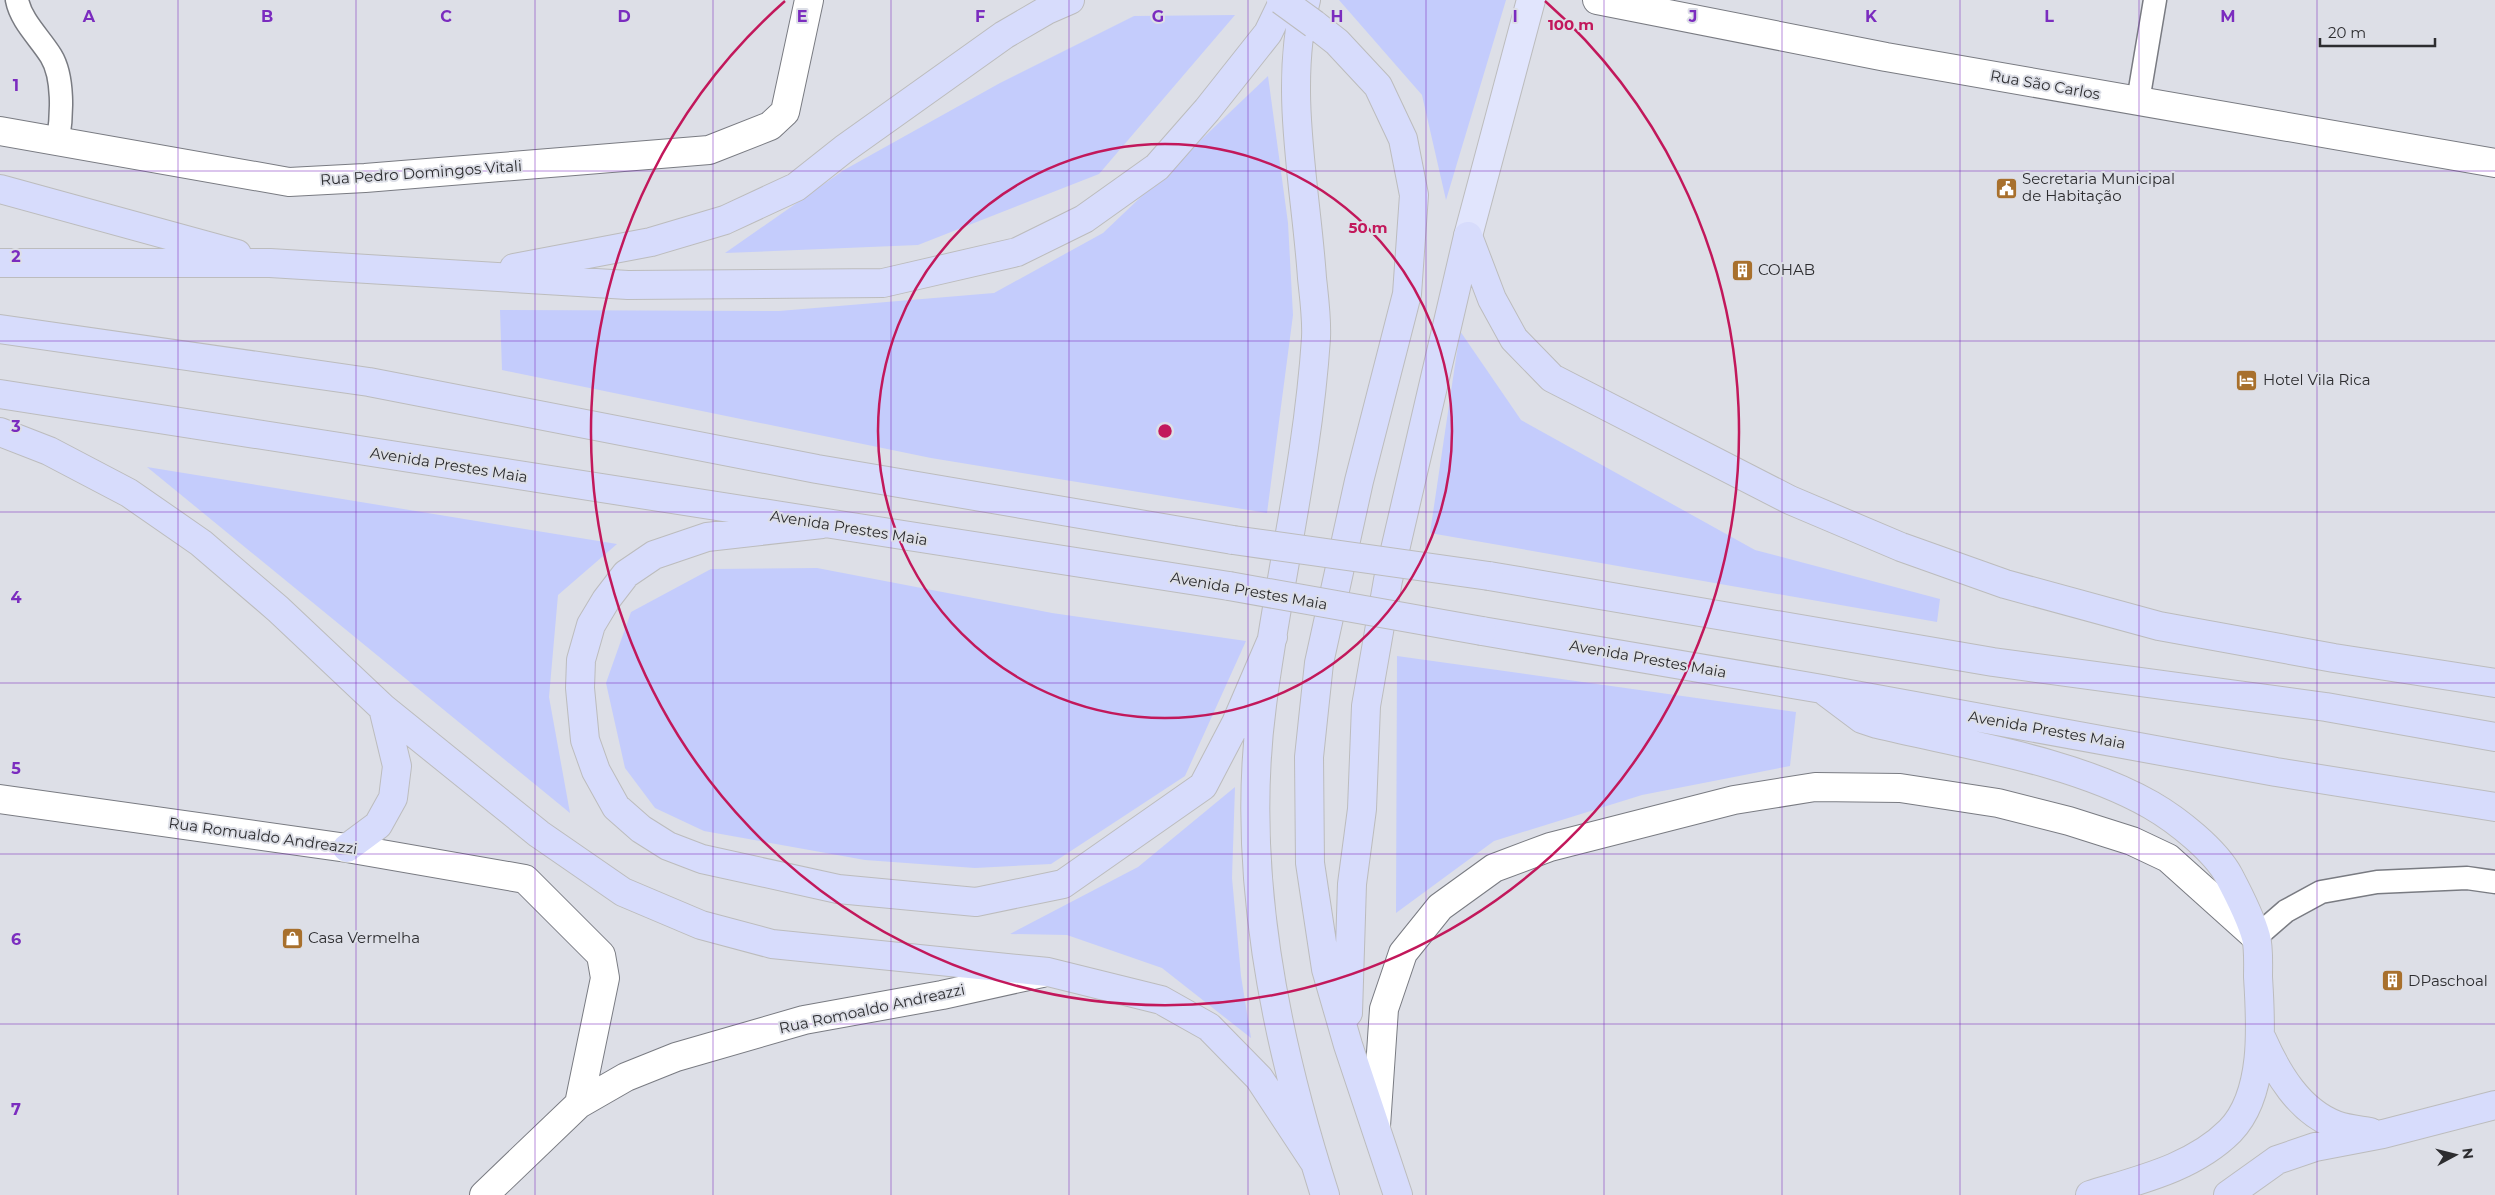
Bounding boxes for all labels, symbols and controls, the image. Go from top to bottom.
text: A [82,7,96,26]
text: B [261,7,273,26]
text: C [440,7,452,26]
text: D [617,7,631,26]
text: E [797,7,807,26]
text: F [975,7,985,26]
text: G [1152,7,1164,26]
text: H [1331,7,1343,26]
text: I [1512,7,1518,26]
text: J [1688,7,1697,26]
text: K [1865,7,1878,26]
text: L [2044,7,2054,26]
text: M [2220,7,2236,26]
text: 100 m [1548,15,1594,34]
scale bar [2320,15,2435,47]
text: 20 m [2328,23,2366,42]
street label: Rua São Carlos [1989,66,2101,104]
text: 1 [13,76,19,95]
street label: Rua Pedro Domingos Vitali [319,156,523,189]
place label: Secretaria Municipal de Habitação [2022,169,2175,205]
public building icon: Secretaria Municipal de Habitação [1994,176,2018,200]
text: 50 m [1348,218,1388,237]
text: 2 [11,247,21,266]
building icon: COHAB [1730,258,1754,282]
place label: COHAB [1758,260,1815,279]
hotel icon: Hotel Vila Rica [2235,368,2259,392]
place label: Hotel Vila Rica [2263,370,2371,389]
text: 3 [10,417,21,436]
centre of rings [1156,422,1174,440]
street label: Avenida Prestes Maia [369,443,529,486]
street label: Avenida Prestes Maia [769,506,929,549]
street label: Avenida Prestes Maia [1169,567,1329,614]
text: 4 [10,588,22,607]
street label: Avenida Prestes Maia [1568,635,1728,682]
street label: Avenida Prestes Maia [1967,706,2127,753]
text: 5 [11,759,21,778]
street label: Rua Romualdo Andreazzi [168,813,359,858]
shop icon: Casa Vermelha [280,926,304,950]
place label: Casa Vermelha [308,928,420,947]
text: 6 [11,930,21,949]
building icon: DPaschoal [2380,969,2404,993]
place label: DPaschoal [2408,971,2488,990]
street label: Rua Romoaldo Andreazzi [777,980,967,1038]
text: 7 [11,1100,21,1119]
north arrow [2430,1130,2480,1180]
text: N [2458,1147,2478,1160]

